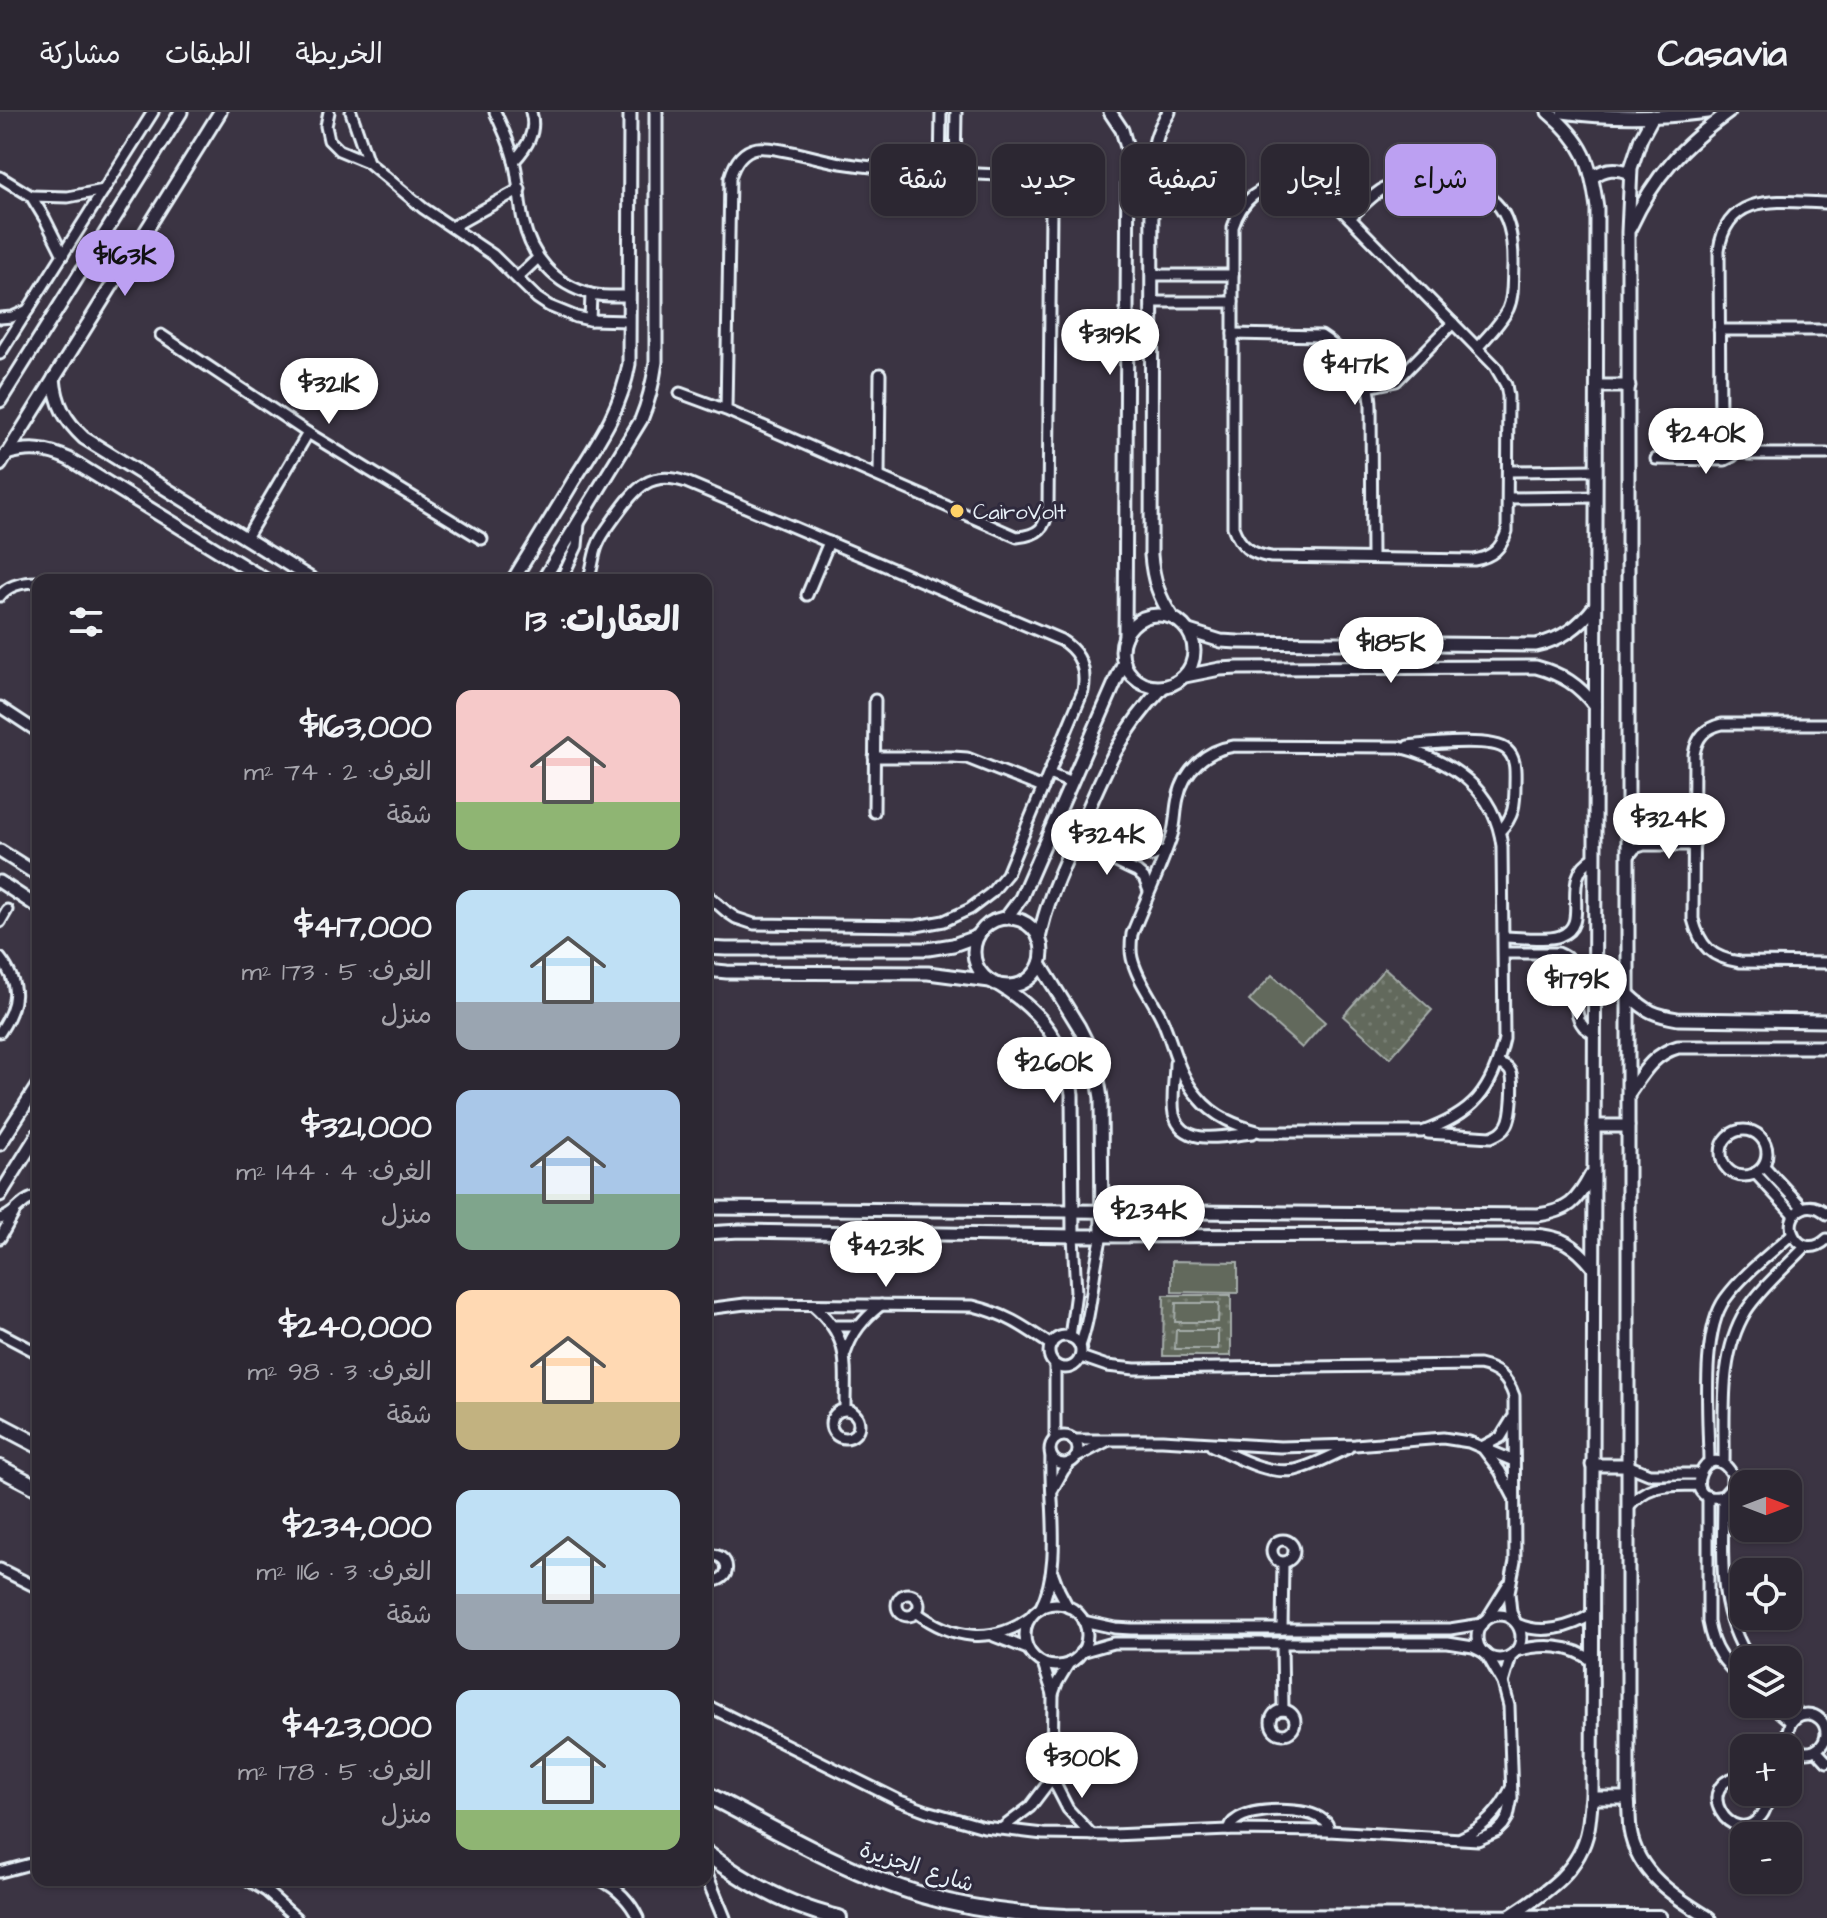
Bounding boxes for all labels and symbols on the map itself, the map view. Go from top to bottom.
pin: $163K [69,230,181,298]
pin: $319K [1054,309,1166,377]
pin: $417K [1299,339,1411,407]
pin: $321K [273,358,385,426]
pin: $240K [1650,408,1762,476]
place label: CairoVolt [973,497,1066,528]
marker: CairoVolt [948,502,966,520]
pin: $185K [1335,617,1447,685]
pin: $324K [1613,793,1725,861]
pin: $324K [1051,809,1163,877]
pin: $179K [1521,954,1633,1022]
pin: $260K [998,1037,1110,1105]
pin: $234K [1093,1185,1205,1253]
pin: $423K [830,1221,942,1289]
north arrow [1730,1470,1802,1542]
pin: $300K [1026,1732,1138,1800]
street label: شارع الجزيرة [855,1834,978,1900]

